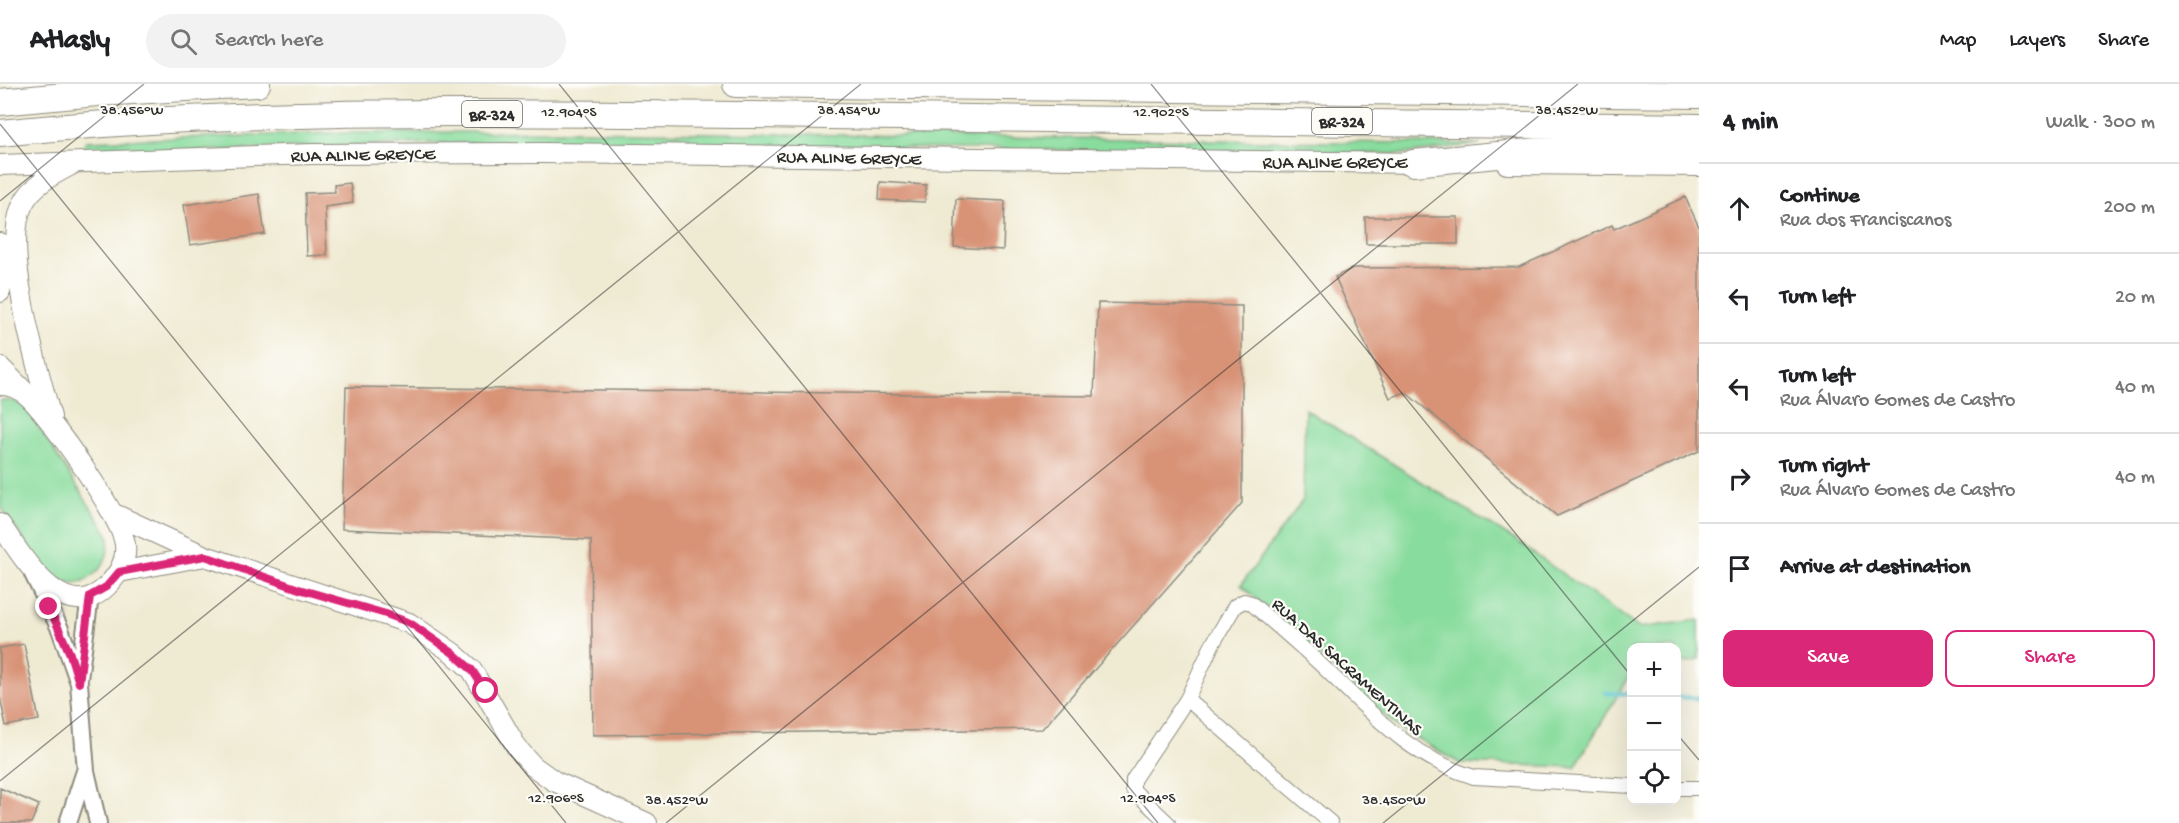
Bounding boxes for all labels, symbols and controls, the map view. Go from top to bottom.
search box [146,14,566,68]
text: Atlasly [30,25,110,58]
icon: search [167,25,200,58]
text: Search here [215,28,323,54]
text: Map [1940,29,1976,54]
text: Layers [2009,29,2065,54]
text: Share [2098,29,2149,54]
road number: BR-324 [462,101,522,127]
text: 38.456°W [100,102,164,120]
text: 38.454°W [817,102,880,120]
text: 38.452°W [1535,102,1599,120]
text: 12.904°S [541,104,597,122]
text: 12.902°S [1132,104,1189,122]
road number: BR-324 [1312,108,1372,134]
text: 4 min [1723,108,1778,139]
text: Walk · 300 m [2046,112,2155,135]
street label: RUA ALINE GREYCE [290,145,436,168]
street label: RUA ALINE GREYCE [776,148,922,171]
street label: RUA ALINE GREYCE [1263,154,1408,175]
text: Continue [1780,184,1860,210]
icon: ahead [1723,192,1756,225]
text: 200 m [2104,197,2155,220]
text: Rua dos Franciscanos [1780,210,1951,233]
icon: left [1723,282,1756,315]
text: Turn left [1780,285,1854,311]
text: 20 m [2115,287,2155,310]
text: Turn left [1780,364,1854,390]
icon: left [1723,372,1756,405]
text: 40 m [2115,377,2155,400]
text: Rua Álvaro Gomes de Castro [1780,390,2015,413]
text: Turn right [1780,454,1868,480]
icon: right [1723,462,1756,495]
text: 40 m [2115,467,2155,490]
text: Rua Álvaro Gomes de Castro [1780,480,2015,503]
icon: arrive [1723,552,1756,585]
text: Arrive at destination [1780,555,1970,581]
route end [35,593,61,619]
street label: RUA DAS SACRAMENTINAS [1267,595,1427,742]
button: Save [1723,630,1933,687]
button: Share [1945,630,2155,687]
map controls [1627,643,1681,805]
button: + [1627,643,1681,697]
route start [472,677,498,703]
button: − [1627,697,1681,751]
button: locate [1627,751,1681,805]
text: 12.906°S [527,790,584,808]
text: 12.904°S [1120,790,1176,808]
text: 38.452°W [645,792,709,810]
text: 38.450°W [1361,792,1426,810]

